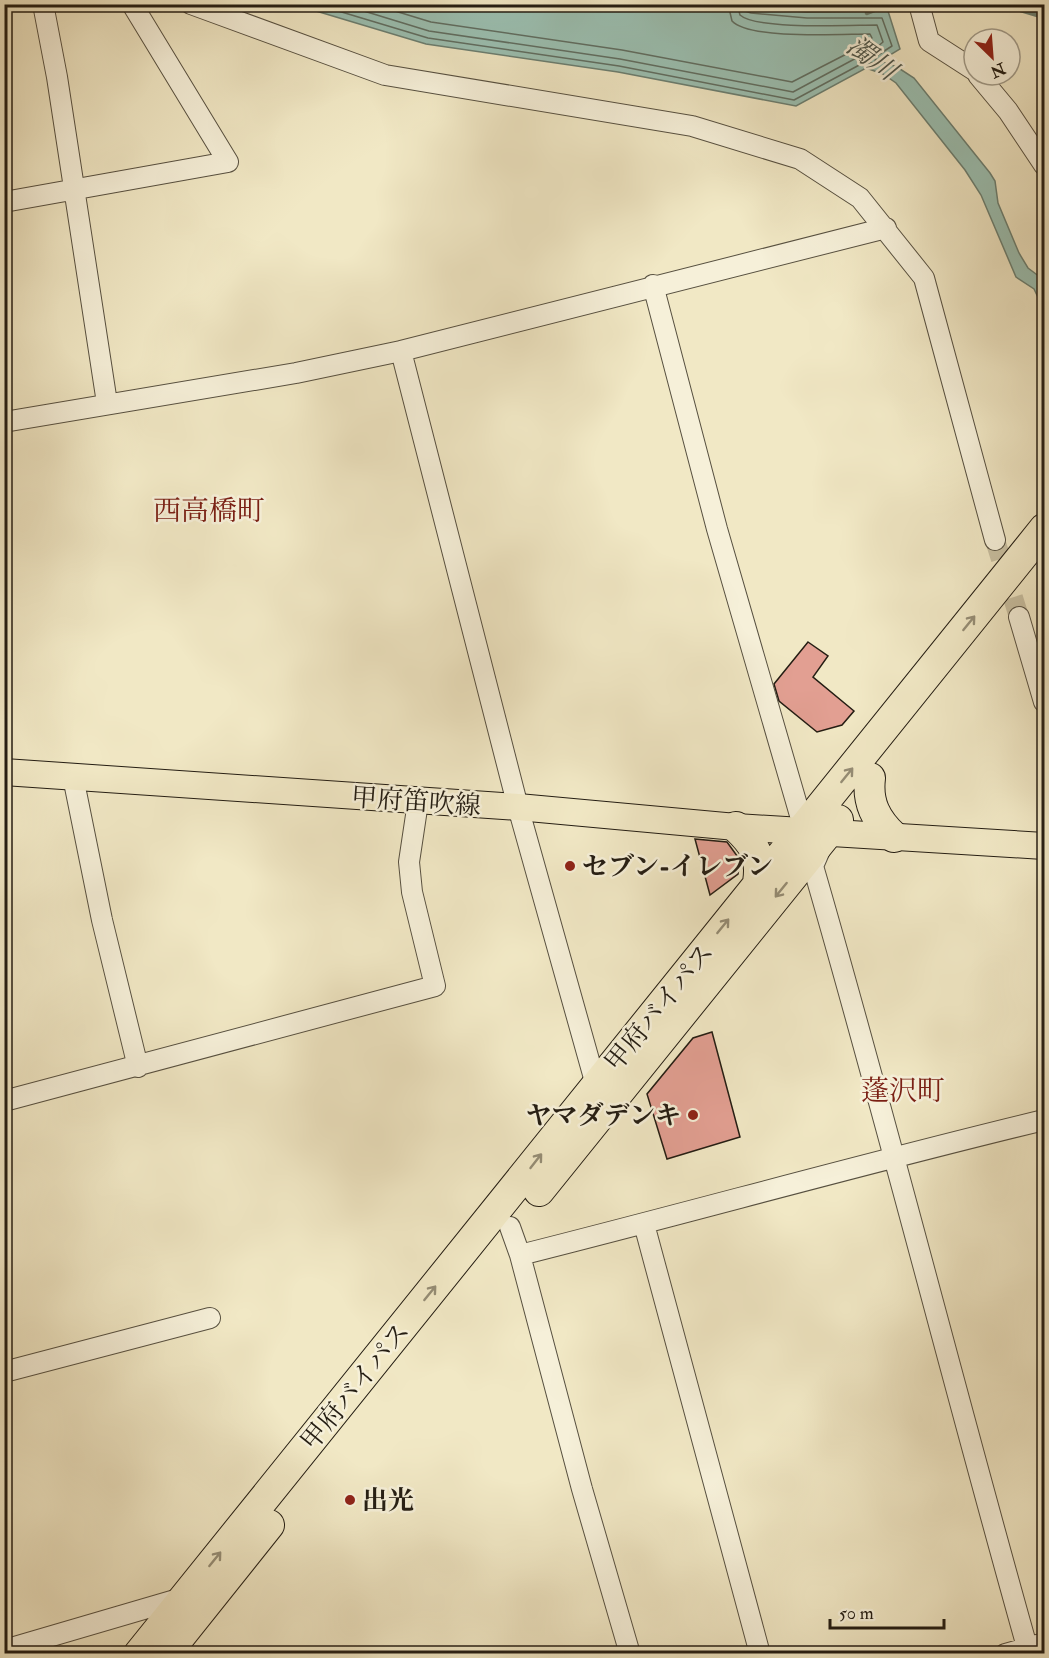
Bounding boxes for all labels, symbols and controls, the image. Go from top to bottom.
north arrow [962,27,1022,87]
water label: 濁川 [840,29,906,89]
text: N [987,57,1010,82]
district label: 西高橋町 [153,494,265,529]
one-way arrow [962,615,975,631]
one-way arrow [840,768,853,784]
street label: 甲府笛吹線 [350,782,482,822]
place label: セブン-イレブン [582,851,773,883]
marker: セブン-イレブン [563,859,577,873]
one-way arrow [774,882,788,897]
one-way arrow [717,918,730,934]
street label: 甲府バイパス [598,937,721,1078]
district label: 蓬沢町 [861,1074,945,1109]
place label: ヤマダデンキ [526,1100,681,1132]
marker: ヤマダデンキ [686,1108,700,1122]
one-way arrow [530,1153,543,1169]
one-way arrow [423,1286,437,1301]
street label: 甲府バイパス [294,1316,417,1457]
place label: 出光 [362,1485,414,1517]
marker: 出光 [343,1493,357,1507]
one-way arrow [208,1551,221,1567]
scale bar [830,1592,944,1630]
text: 50 m [839,1602,874,1625]

